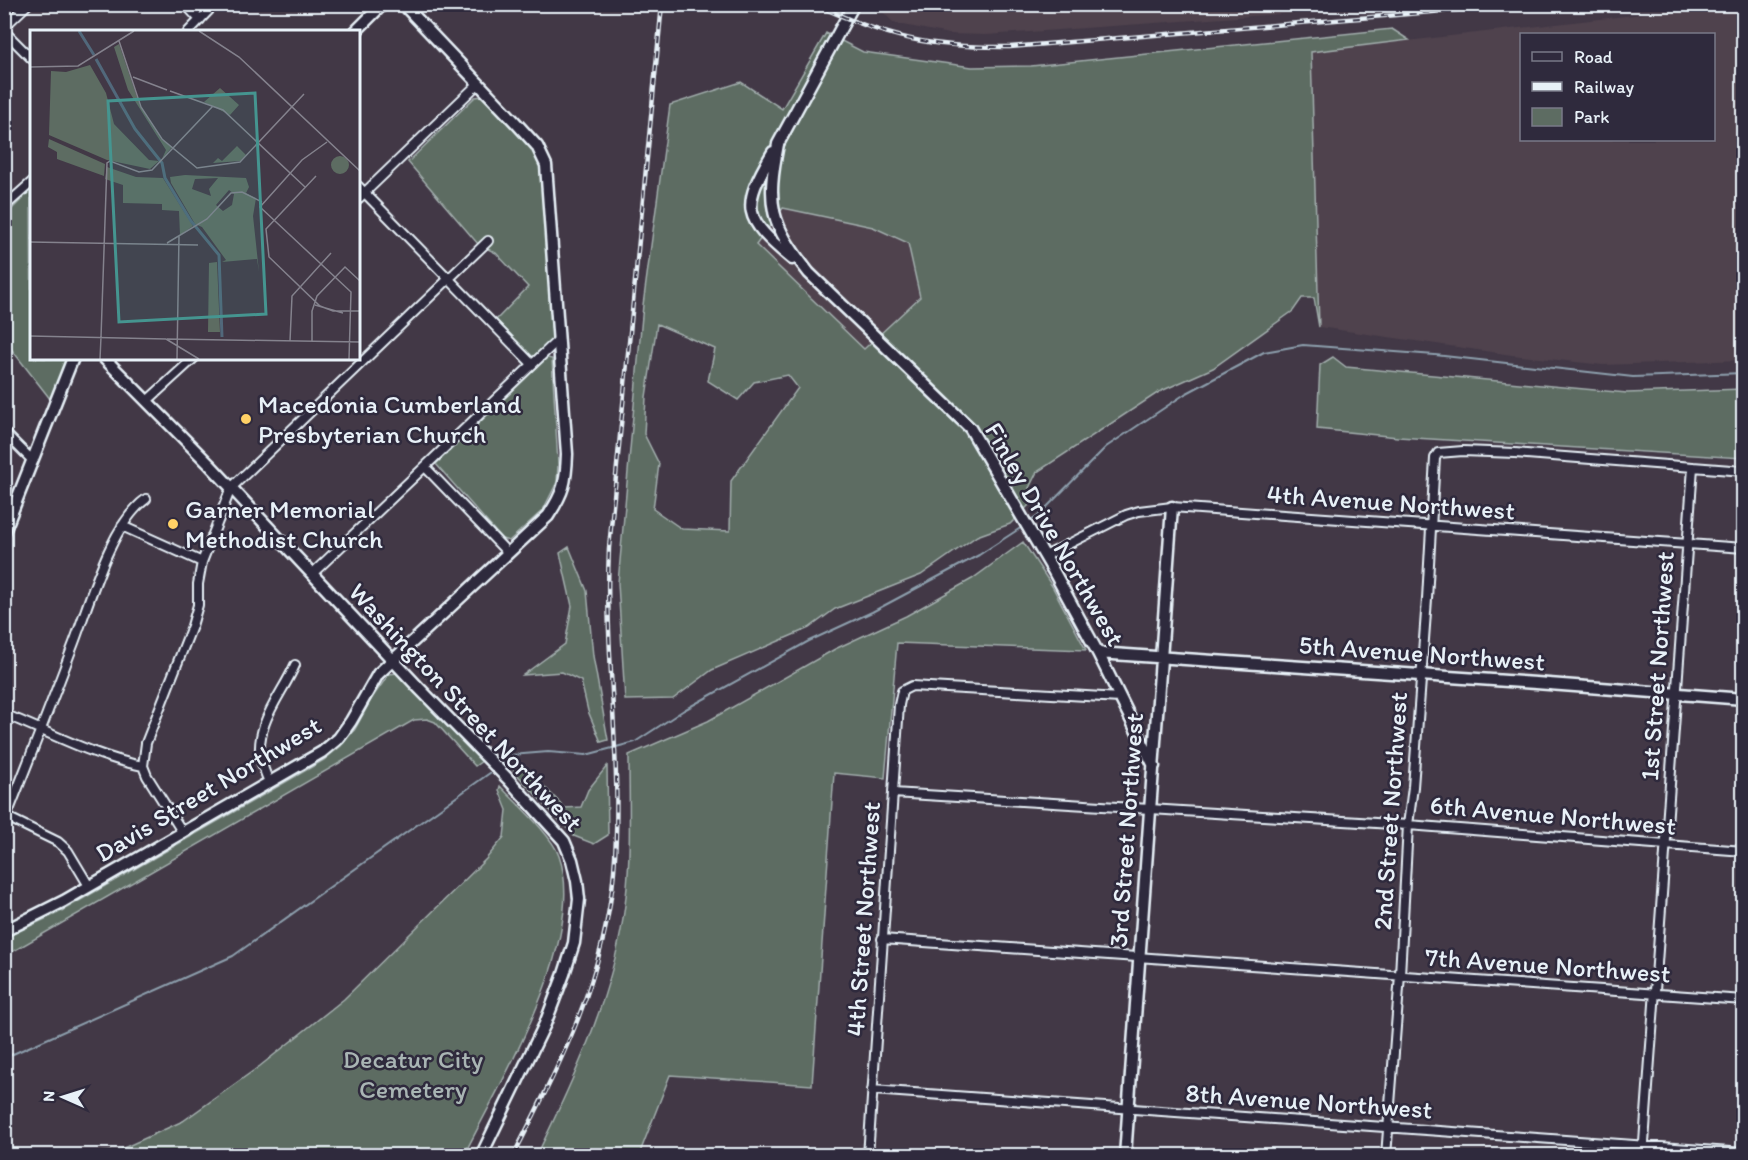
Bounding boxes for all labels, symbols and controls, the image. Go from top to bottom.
inset map [30,30,360,360]
legend [1520,33,1715,141]
text: Road [1574,46,1613,68]
text: Railway [1574,76,1635,98]
text: Park [1574,106,1609,128]
place label: Macedonia Cumberland Presbyterian Church [258,388,521,450]
marker: Macedonia Cumberland Presbyterian Church [239,412,253,426]
street label: Finley Drive Northwest [978,417,1132,652]
street label: 4th Avenue Northwest [1266,477,1516,527]
place label: Garner Memorial Methodist Church [185,493,383,555]
marker: Garner Memorial Methodist Church [166,517,180,531]
street label: 1st Street Northwest [1633,550,1681,782]
street label: Washington Street Northwest [342,576,590,838]
street label: 5th Avenue Northwest [1298,628,1546,678]
street label: 2nd Street Northwest [1366,691,1414,931]
street label: Davis Street Northwest [89,709,327,869]
street label: 3rd Street Northwest [1102,711,1150,948]
street label: 6th Avenue Northwest [1429,788,1678,842]
street label: 4th Street Northwest [839,800,887,1037]
street label: 7th Avenue Northwest [1424,940,1672,990]
park label: Decatur City Cemetery [343,1043,483,1105]
north arrow [33,1067,93,1127]
street label: 8th Avenue Northwest [1184,1076,1434,1126]
text: N [39,1090,58,1102]

